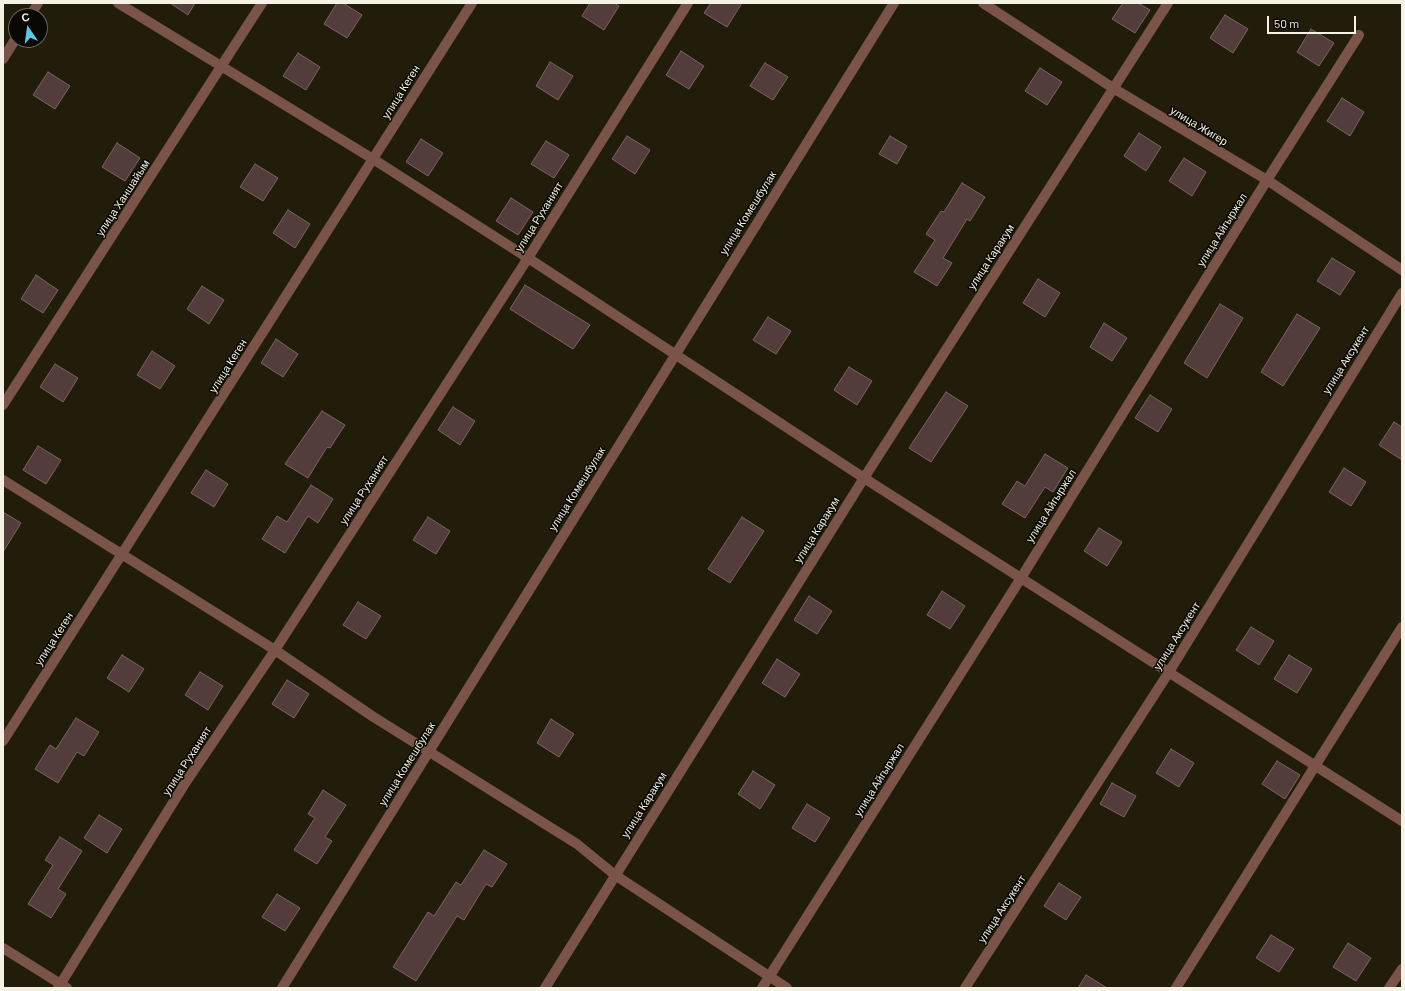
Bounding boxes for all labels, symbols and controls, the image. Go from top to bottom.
north arrow [8,8,48,48]
scale bar [1269,8,1358,34]
text: С [20,10,31,24]
text: 50 m [1274,16,1299,30]
street label: улица Кеген [379,63,423,121]
street label: улица Жигер [1168,104,1230,148]
street label: улица Ханшайым [93,157,153,239]
street label: улица Комешбулак [717,169,779,257]
street label: улица Руханият [512,180,566,254]
street label: улица Айгыржал [1194,191,1250,269]
street label: улица Каракум [965,222,1017,292]
street label: улица Аксукент [1320,323,1372,397]
street label: улица Кеген [206,337,250,395]
street label: улица Комешбулак [546,445,608,533]
street label: улица Руханият [337,453,391,527]
street label: улица Айгыржал [1023,467,1079,545]
street label: улица Каракум [792,495,842,565]
street label: улица Аксукент [1151,599,1203,673]
street label: улица Кеген [32,610,76,668]
street label: улица Комешбулак [376,720,438,808]
street label: улица Руханият [160,724,214,798]
street label: улица Айгыржал [851,741,907,819]
street label: улица Каракум [619,770,669,840]
street label: улица Аксукент [975,873,1029,945]

